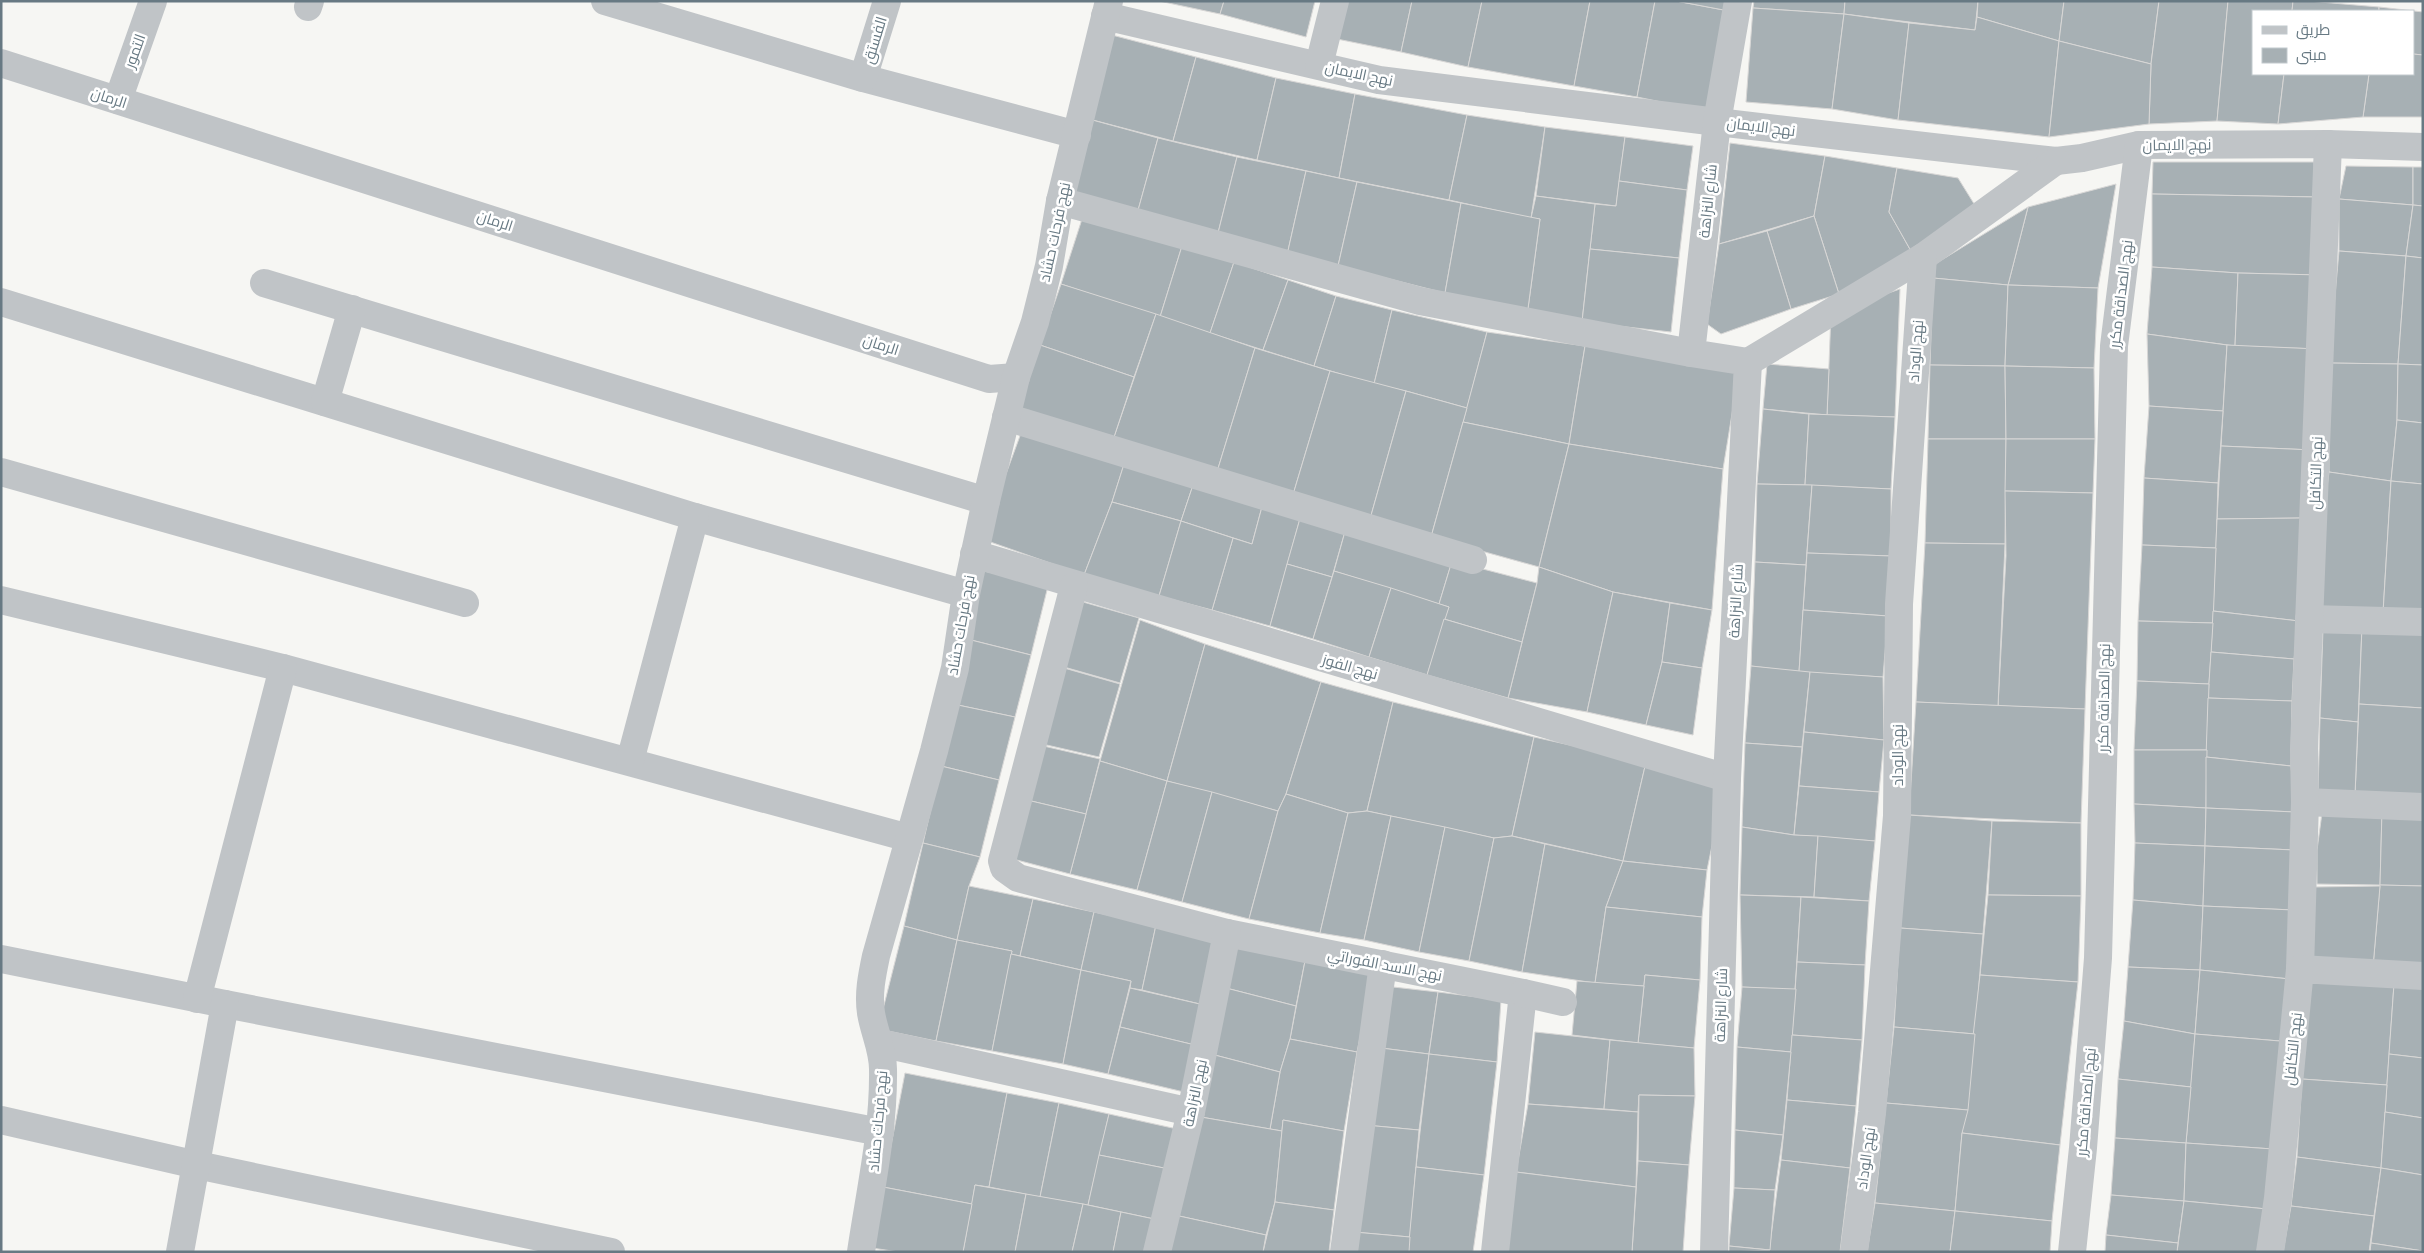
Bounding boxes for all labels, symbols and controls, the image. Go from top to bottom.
legend [2252,10,2414,75]
street label: الفستق [859,14,892,66]
text: طريق [2296,21,2330,40]
street label: التمور [120,31,149,72]
text: مبنى [2296,46,2327,65]
street label: نهج الايمان [1323,58,1395,92]
street label: الرمان [88,84,129,113]
street label: نهج الايمان [1725,114,1796,142]
street label: نهج الايمان [2142,135,2212,157]
street label: شارع النزاهة [1695,163,1723,239]
street label: نهج فرحات حشاد [1036,181,1076,284]
street label: الرمان [474,207,515,236]
street label: نهج الصداقة مكرر [2105,239,2139,350]
street label: نهج الوداد [1905,319,1929,383]
street label: الرمان [860,331,901,360]
street label: نهج التكافل [2306,436,2328,510]
street label: شارع النزاهة [1725,563,1749,639]
street label: نهج فرحات حشاد [943,574,981,677]
street label: نهج الصداقة مكرر [2094,643,2116,754]
street label: نهج الفوز [1319,650,1380,685]
street label: نهج الوداد [1889,724,1909,786]
street label: نهج الاسد الفوراتي [1326,945,1444,988]
street label: شارع النزاهة [1711,968,1733,1042]
street label: نهج التكافل [2280,1012,2308,1087]
street label: نهج الصداقة مكرر [2072,1047,2102,1158]
street label: نهج النزاهة [1179,1058,1213,1129]
street label: نهج فرحات حشاد [865,1070,893,1172]
street label: نهج الوداد [1853,1126,1881,1190]

